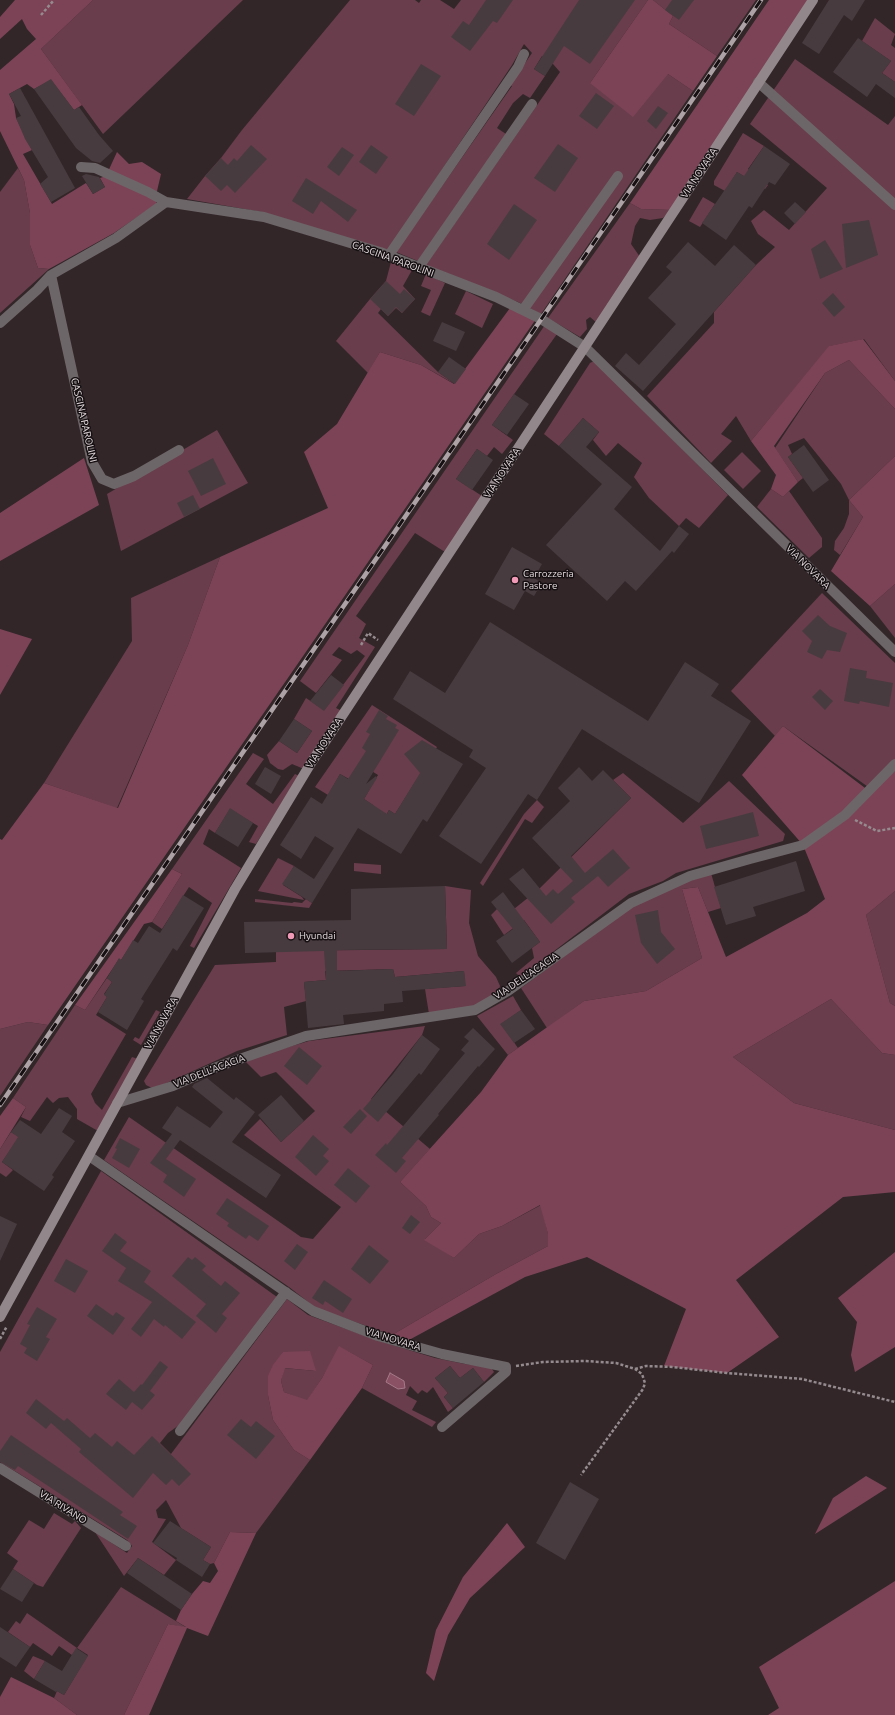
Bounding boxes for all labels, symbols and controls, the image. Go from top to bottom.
street label: VIA NOVARA [678,145,720,201]
street label: CASCINA PAROLINI [350,239,436,279]
street label: CASCINA PAROLINI [68,377,100,463]
street label: VIA NOVARA [481,445,523,501]
street label: VIA NOVARA [783,542,833,592]
place label: Carrozzeria Pastore [523,568,574,592]
marker: Carrozzeria Pastore [510,575,520,585]
street label: VIA NOVARA [303,715,345,771]
place label: Hyundai [299,930,336,942]
marker: Hyundai [286,931,296,941]
street label: VIA DELL'ACACIA [491,950,561,1002]
street label: VIA NOVARA [142,995,180,1051]
street label: VIA DELL'ACACIA [172,1052,246,1090]
street label: VIA NOVARA [364,1325,422,1353]
street label: VIA RIVANO [37,1488,89,1526]

